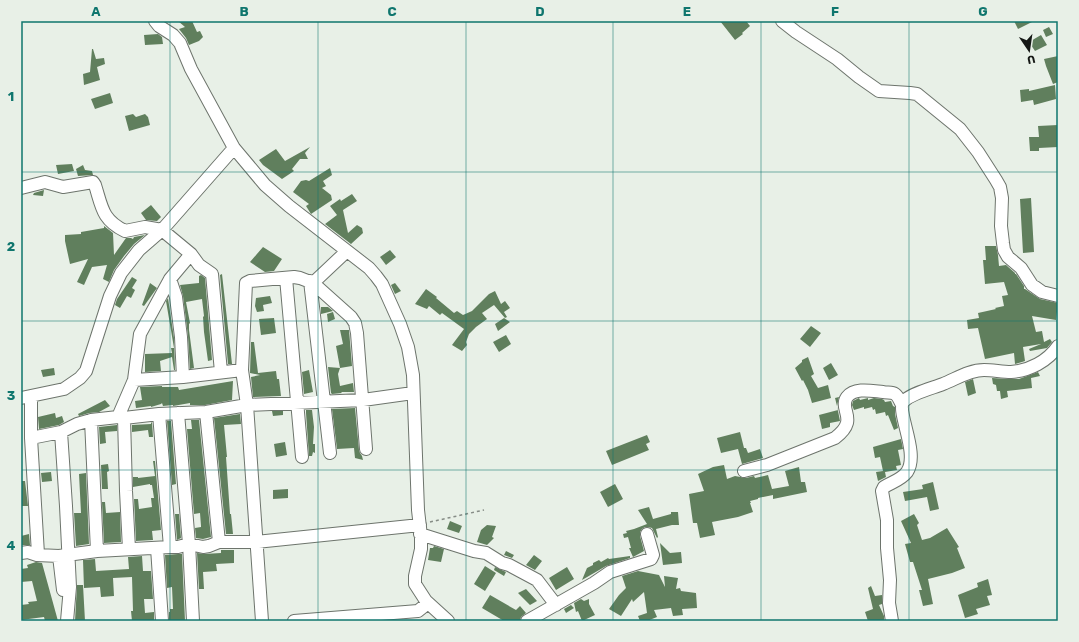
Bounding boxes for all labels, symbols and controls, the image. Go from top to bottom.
text: A [91,4,101,19]
text: B [239,4,249,19]
text: C [387,4,397,19]
text: D [535,4,545,19]
text: E [683,4,691,19]
text: F [831,4,839,19]
text: G [978,4,988,19]
north arrow [1009,30,1049,70]
text: U [1026,52,1036,66]
text: 1 [8,89,14,104]
text: 2 [7,239,15,254]
text: 3 [7,388,16,403]
text: 4 [7,538,16,553]

